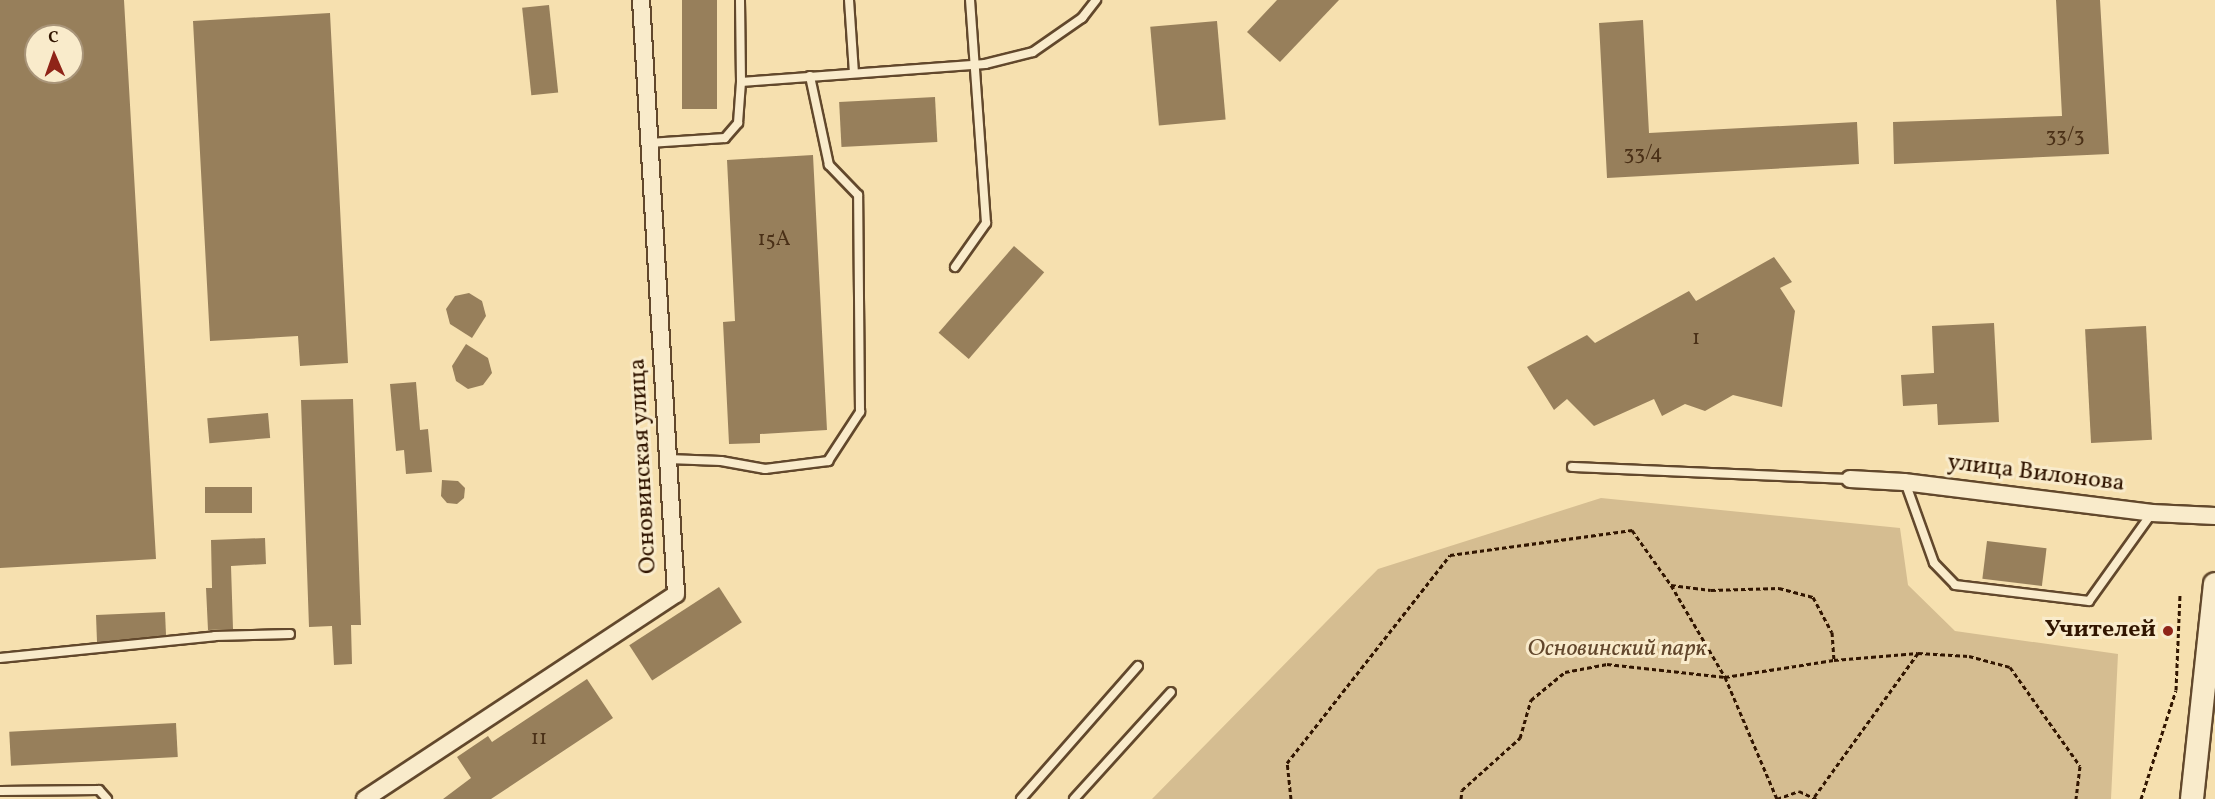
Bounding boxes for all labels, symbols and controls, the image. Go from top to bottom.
north arrow [24,24,84,84]
text: С [48,27,59,49]
house number: 33/3 [2045,123,2085,149]
house number: 33/4 [1624,141,1662,167]
house number: 15А [757,227,791,253]
house number: 1 [1692,326,1700,352]
street label: Основинская улица [624,357,664,575]
street label: улица Вилонова [1946,449,2126,499]
place label: Учителей [2045,617,2156,645]
marker: Учителей [2161,624,2175,638]
park label: Основинский парк [1527,636,1707,664]
house number: 11 [531,726,547,752]

